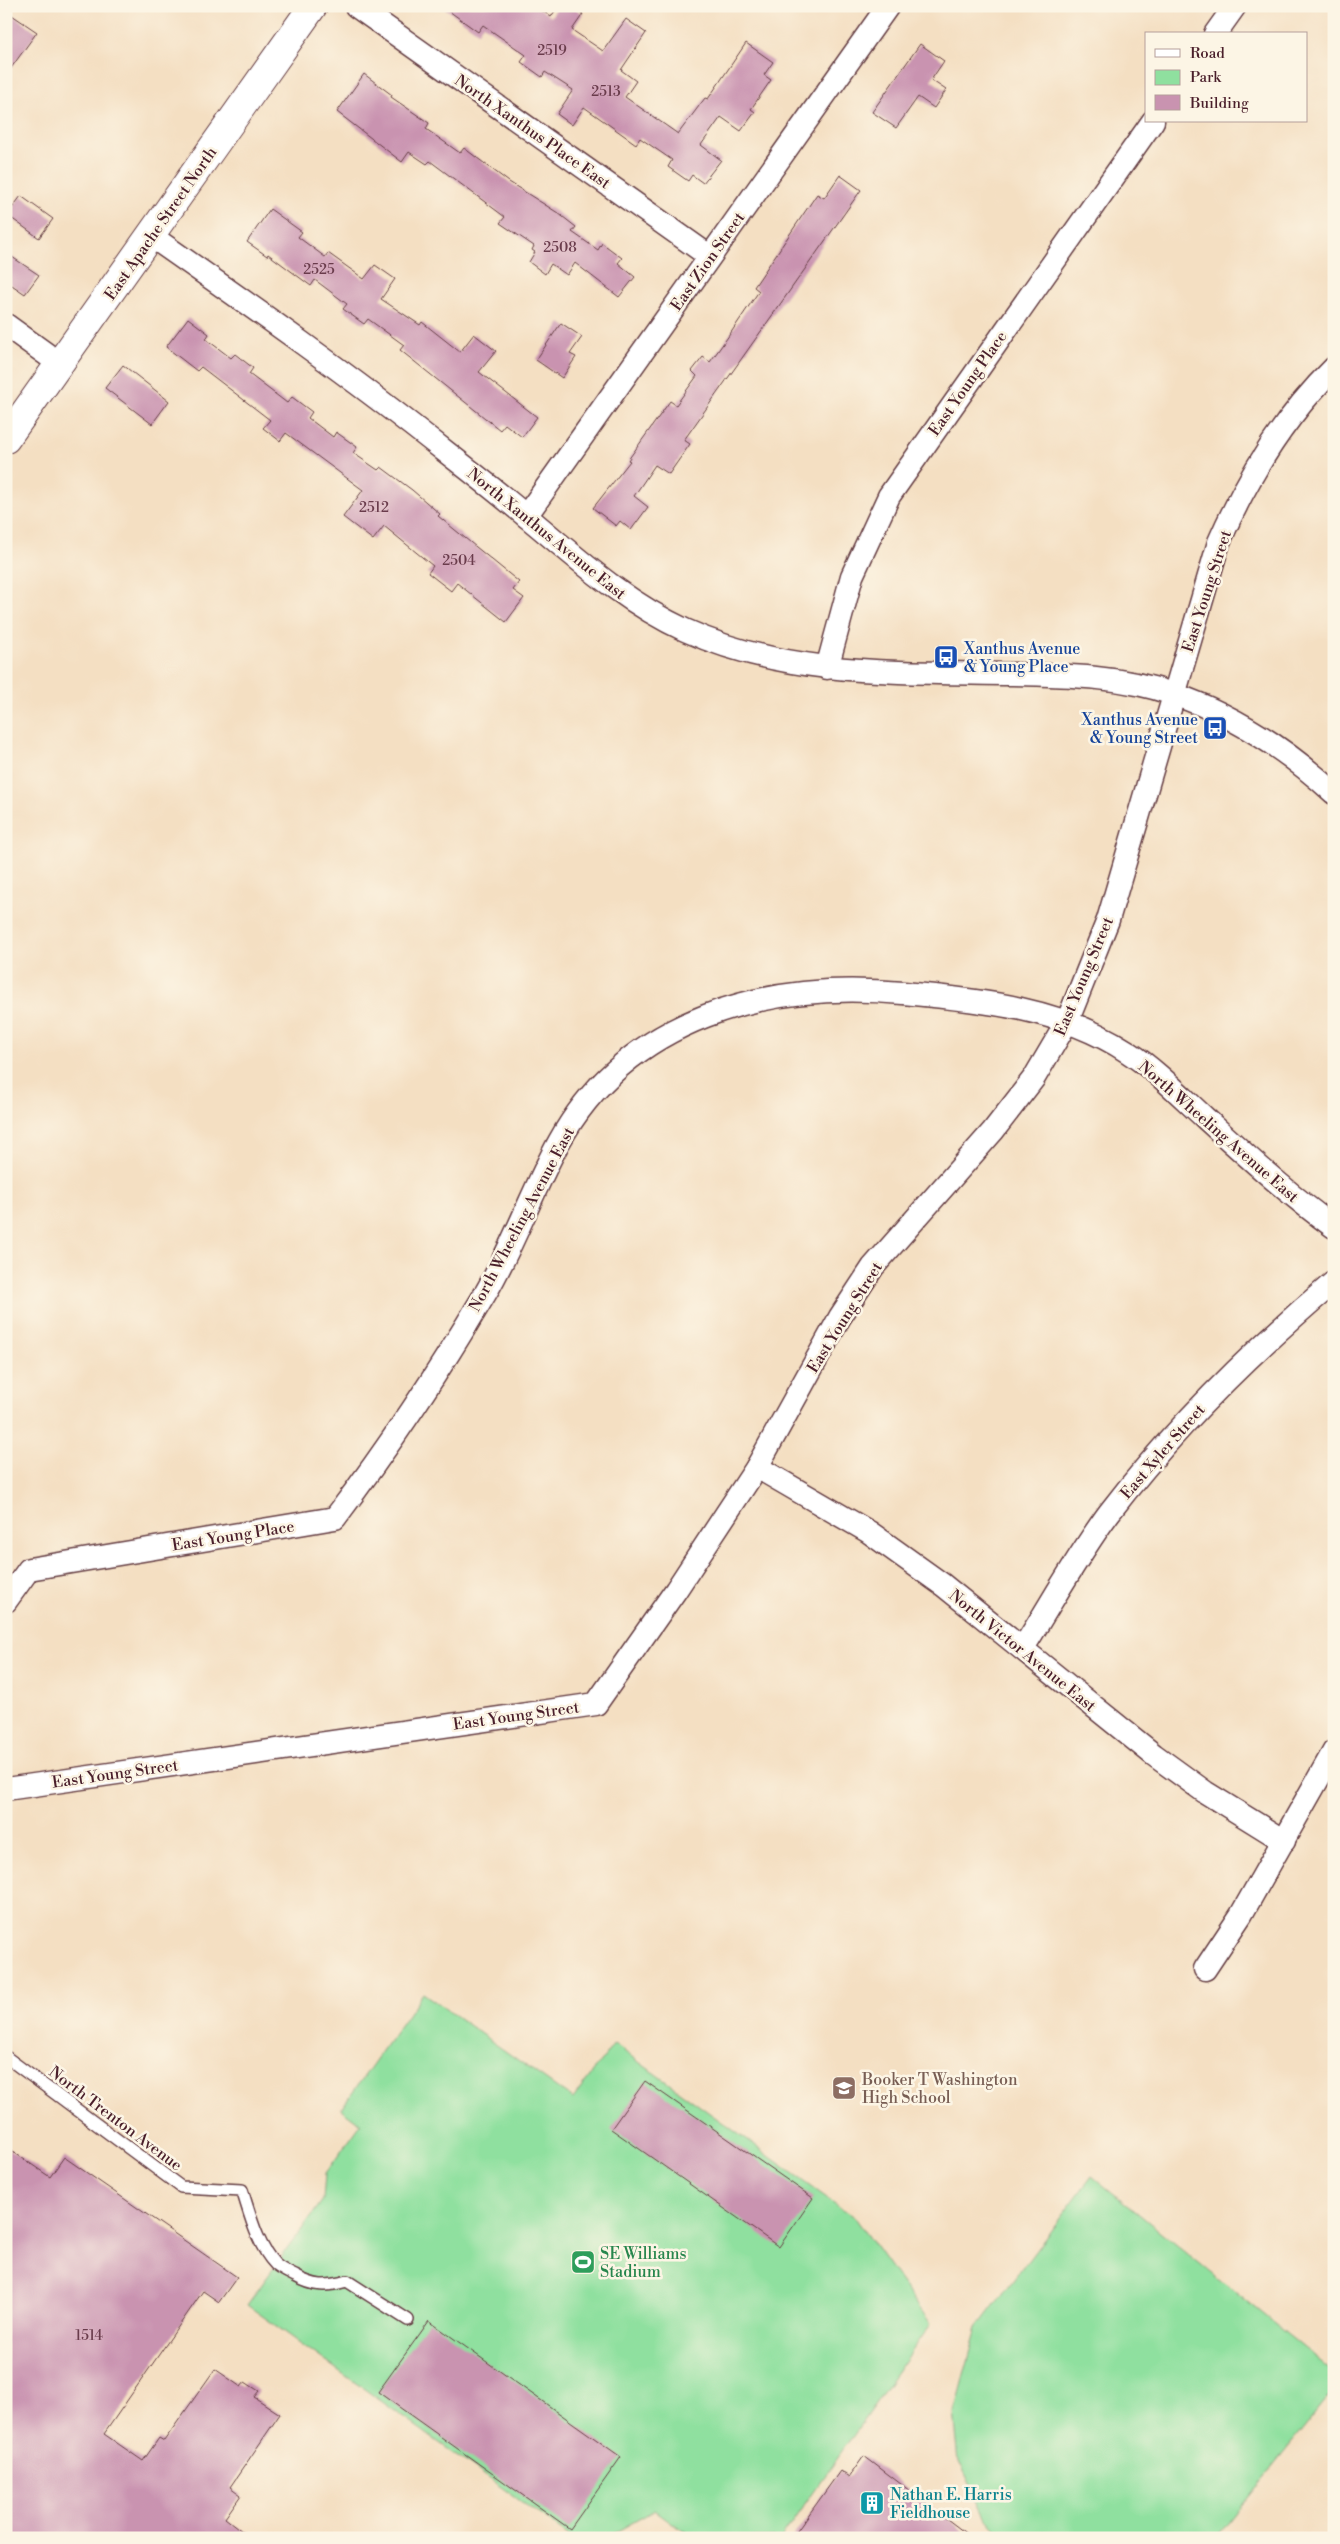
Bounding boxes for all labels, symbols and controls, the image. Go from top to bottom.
legend [1145,32,1308,122]
house number: 2519 [537,42,567,60]
text: Road [1190,44,1225,63]
text: Park [1190,68,1222,87]
street label: North Xanthus Place East [451,70,614,193]
house number: 2513 [591,83,621,101]
text: Building [1189,94,1249,113]
street label: East Apache Street North [100,143,222,304]
street label: East Zion Street [666,208,750,315]
house number: 2508 [543,239,577,257]
house number: 2525 [303,261,335,279]
street label: East Young Place [924,327,1011,440]
street label: North Xanthus Avenue East [463,464,630,604]
house number: 2512 [359,499,389,517]
street label: East Young Street [1178,527,1236,655]
house number: 2504 [442,552,476,570]
place label: Xanthus Avenue & Young Place [963,639,1080,677]
bus stop icon: Xanthus Avenue & Young Place [933,644,959,670]
place label: Xanthus Avenue & Young Street [1081,710,1198,748]
bus stop icon: Xanthus Avenue & Young Street [1202,715,1228,741]
street label: East Young Street [1050,914,1118,1039]
street label: North Wheeling Avenue East [1134,1057,1303,1207]
street label: North Wheeling Avenue East [465,1124,579,1315]
street label: East Young Street [803,1258,887,1377]
street label: East Xyler Street [1116,1400,1210,1503]
street label: East Young Place [170,1516,296,1556]
street label: North Victor Avenue East [945,1585,1100,1716]
street label: East Young Street [452,1697,581,1735]
street label: East Young Street [51,1755,180,1793]
street label: North Trenton Avenue [45,2062,186,2175]
place label: Booker T Washington High School [861,2070,1018,2108]
school or university icon: Booker T Washington High School [831,2075,857,2101]
place label: SE Williams Stadium [600,2244,687,2282]
sports icon: SE Williams Stadium [570,2249,596,2275]
house number: 1514 [75,2327,103,2345]
place label: Nathan E. Harris Fieldhouse [890,2485,1012,2523]
building icon: Nathan E. Harris Fieldhouse [859,2490,885,2516]

